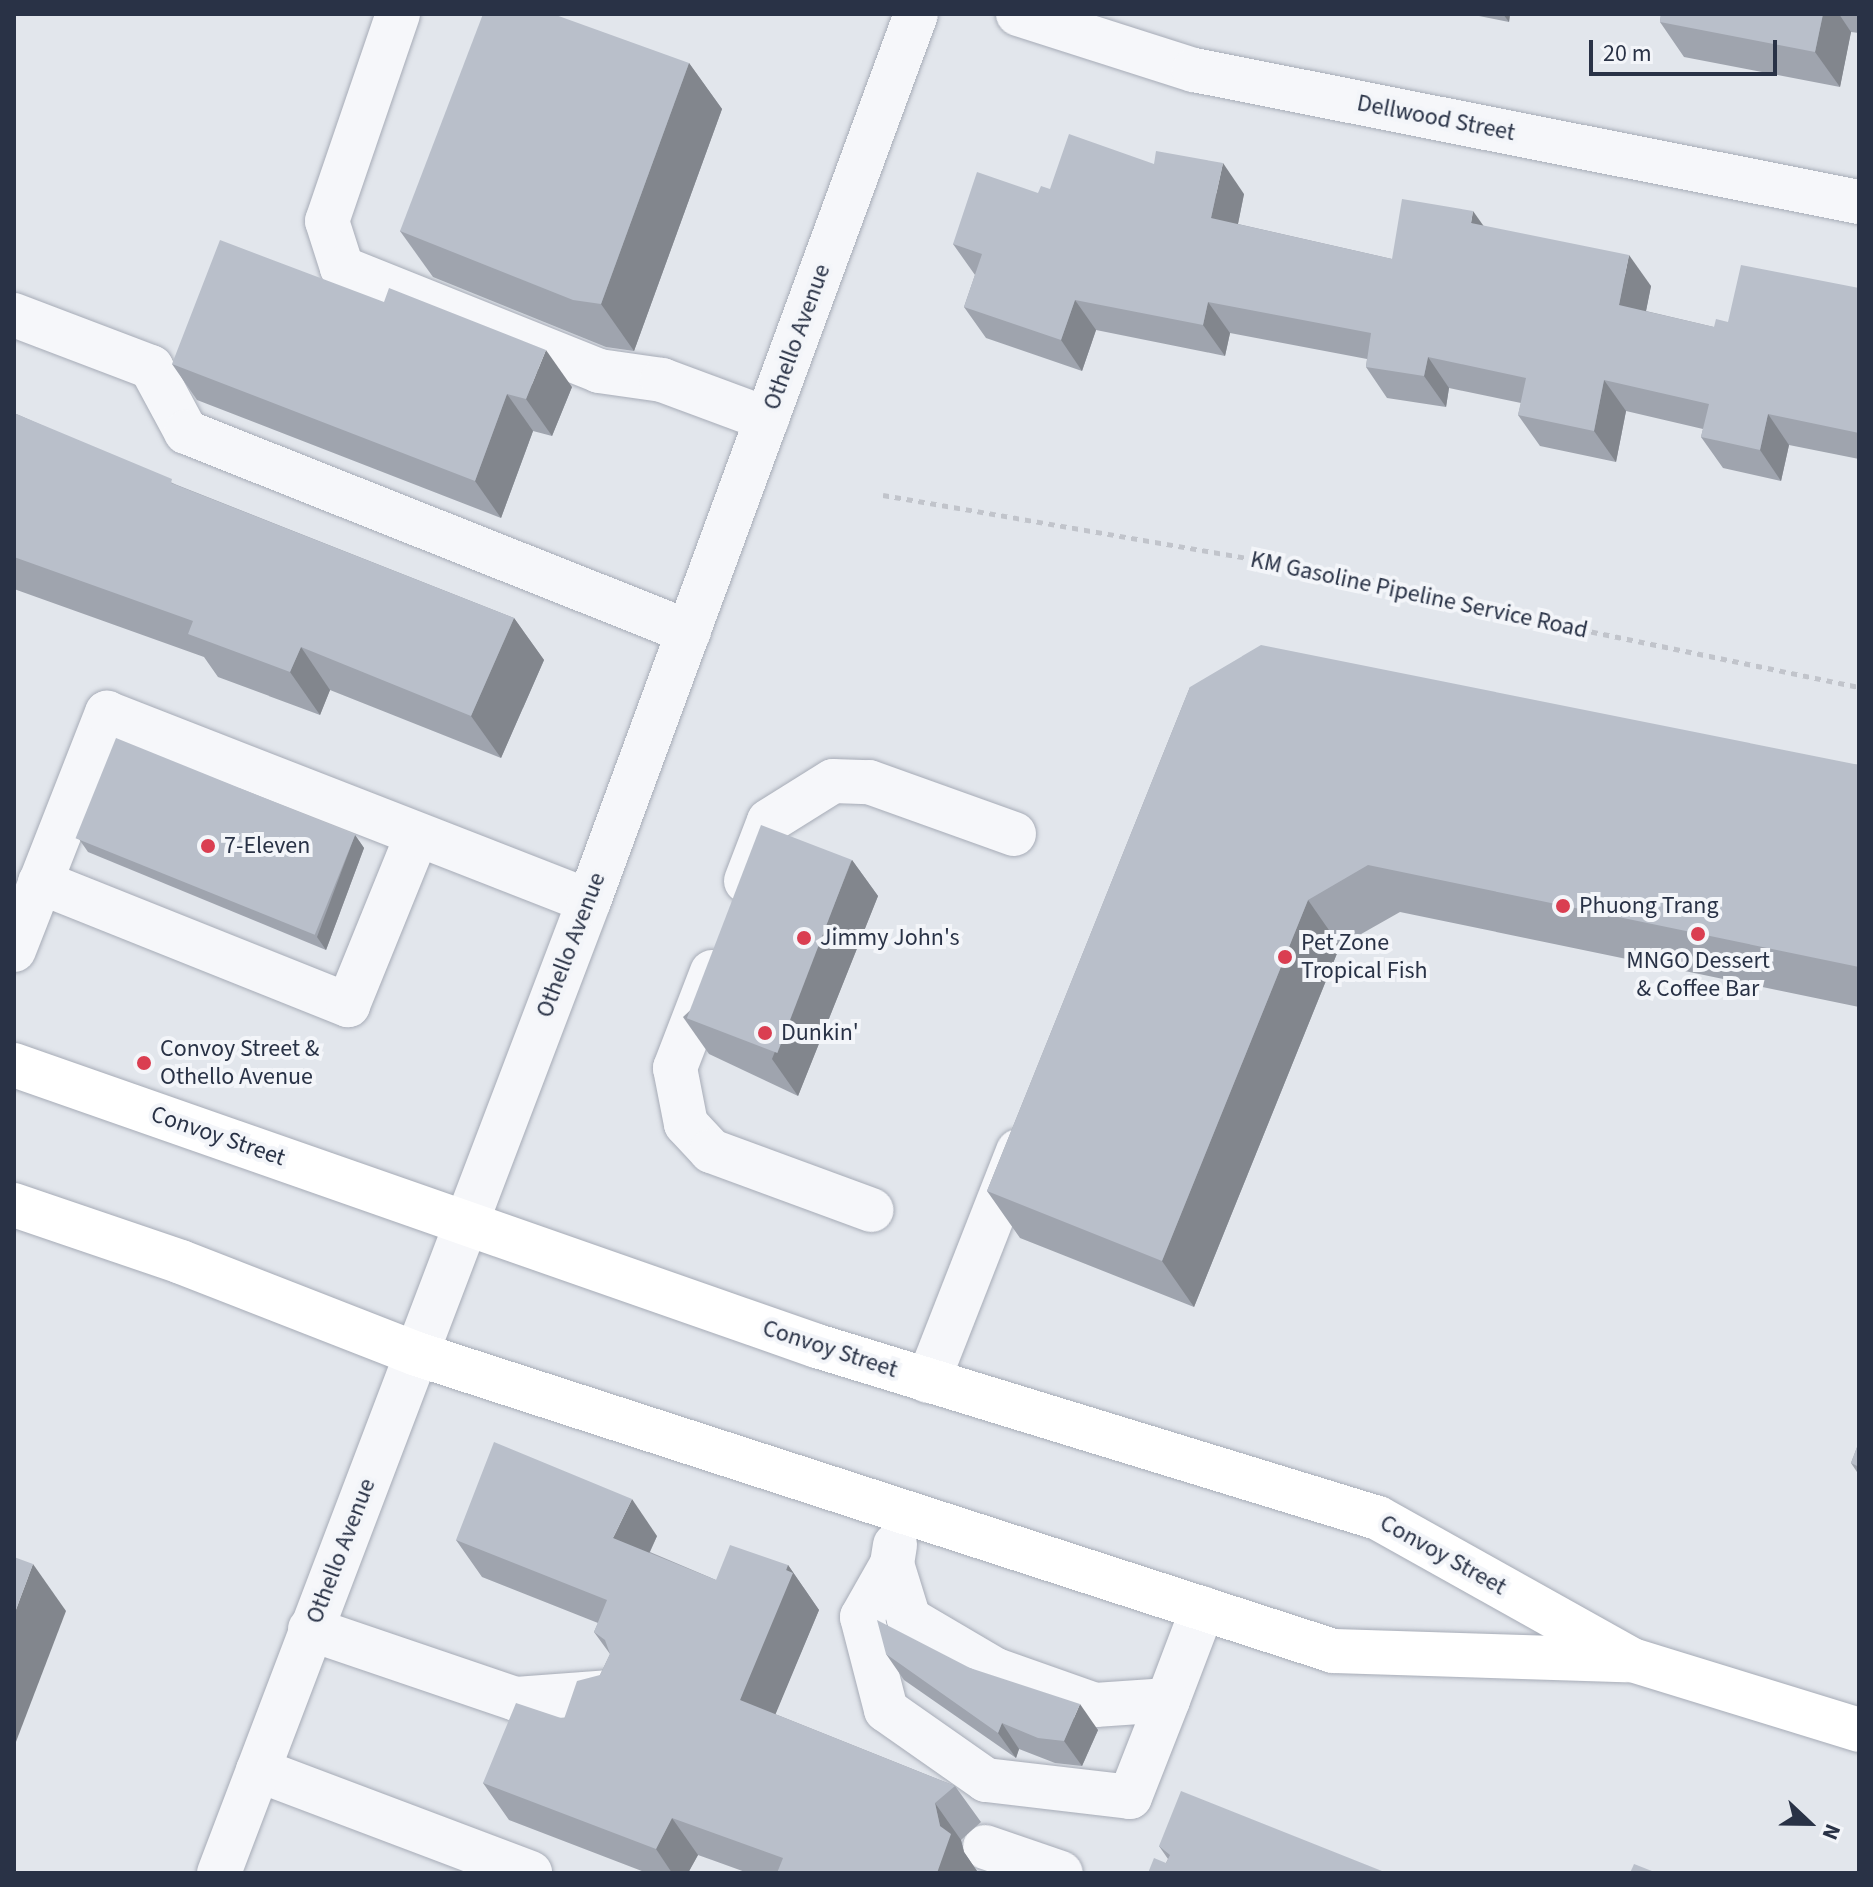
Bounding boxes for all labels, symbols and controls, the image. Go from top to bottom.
scale bar [1593,24,1781,74]
text: 20 m [1603,36,1652,71]
street label: Dellwood Street [1355,89,1517,147]
street label: Othello Avenue [757,260,837,414]
street label: KM Gasoline Pipeline Service Road [1248,545,1590,645]
place label: 7-Eleven [224,832,310,860]
marker: 7-Eleven [199,837,217,855]
street label: Othello Avenue [530,868,612,1022]
place label: Phuong Trang [1579,892,1719,920]
marker: Phuong Trang [1554,897,1572,915]
place label: Jimmy John's [820,924,959,952]
marker: MNGO Dessert & Coffee Bar [1689,925,1707,943]
marker: Jimmy John's [795,929,813,947]
place label: Pet Zone Tropical Fish [1301,929,1428,985]
place label: MNGO Dessert & Coffee Bar [1626,947,1770,1003]
marker: Pet Zone Tropical Fish [1276,948,1294,966]
place label: Dunkin' [781,1019,859,1047]
marker: Dunkin' [756,1024,774,1042]
place label: Convoy Street & Othello Avenue [160,1035,319,1091]
marker: Convoy Street & Othello Avenue [135,1054,153,1072]
street label: Convoy Street [147,1100,289,1172]
street label: Convoy Street [759,1314,901,1384]
street label: Othello Avenue [300,1474,382,1628]
street label: Convoy Street [1375,1508,1511,1602]
north arrow [1769,1783,1849,1863]
text: N [1814,1819,1849,1845]

